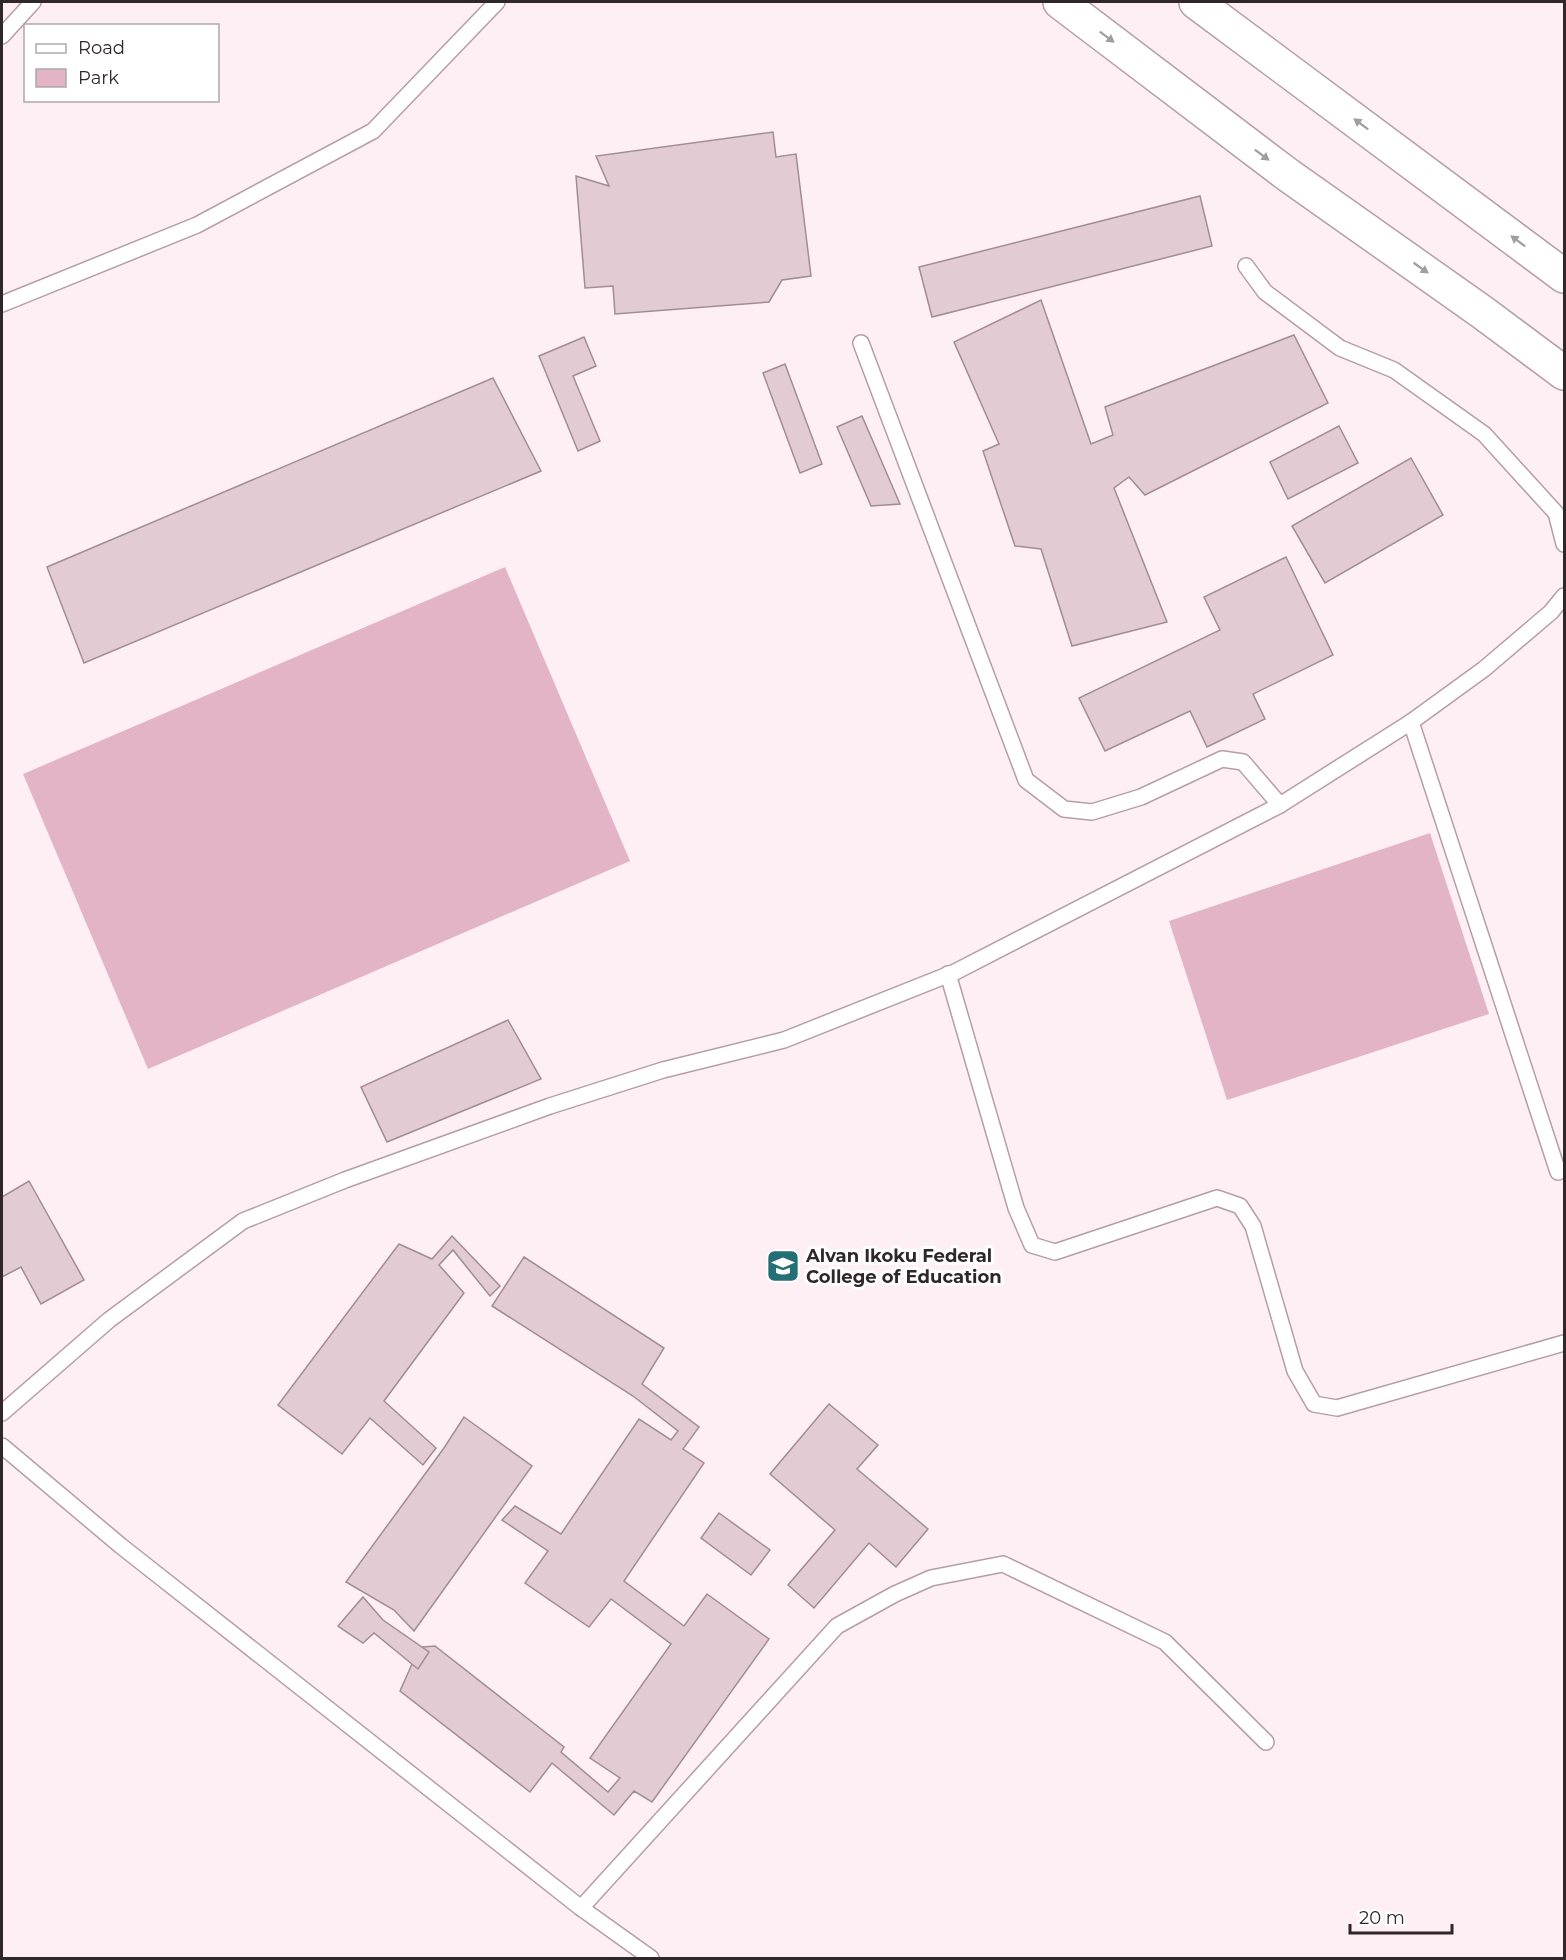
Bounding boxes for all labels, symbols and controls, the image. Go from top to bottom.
legend [24,24,219,102]
one-way arrow [1098,31,1114,43]
text: Road [78,37,125,59]
text: Park [78,67,119,89]
one-way arrow [1354,119,1369,131]
one-way arrow [1254,149,1269,161]
one-way arrow [1510,235,1526,247]
one-way arrow [1412,262,1428,274]
place label: Alvan Ikoku Federal College of Education [805,1245,1002,1288]
school or university icon: Alvan Ikoku Federal College of Education [765,1248,801,1284]
scale bar [1350,1897,1452,1935]
text: 20 m [1359,1907,1405,1929]

